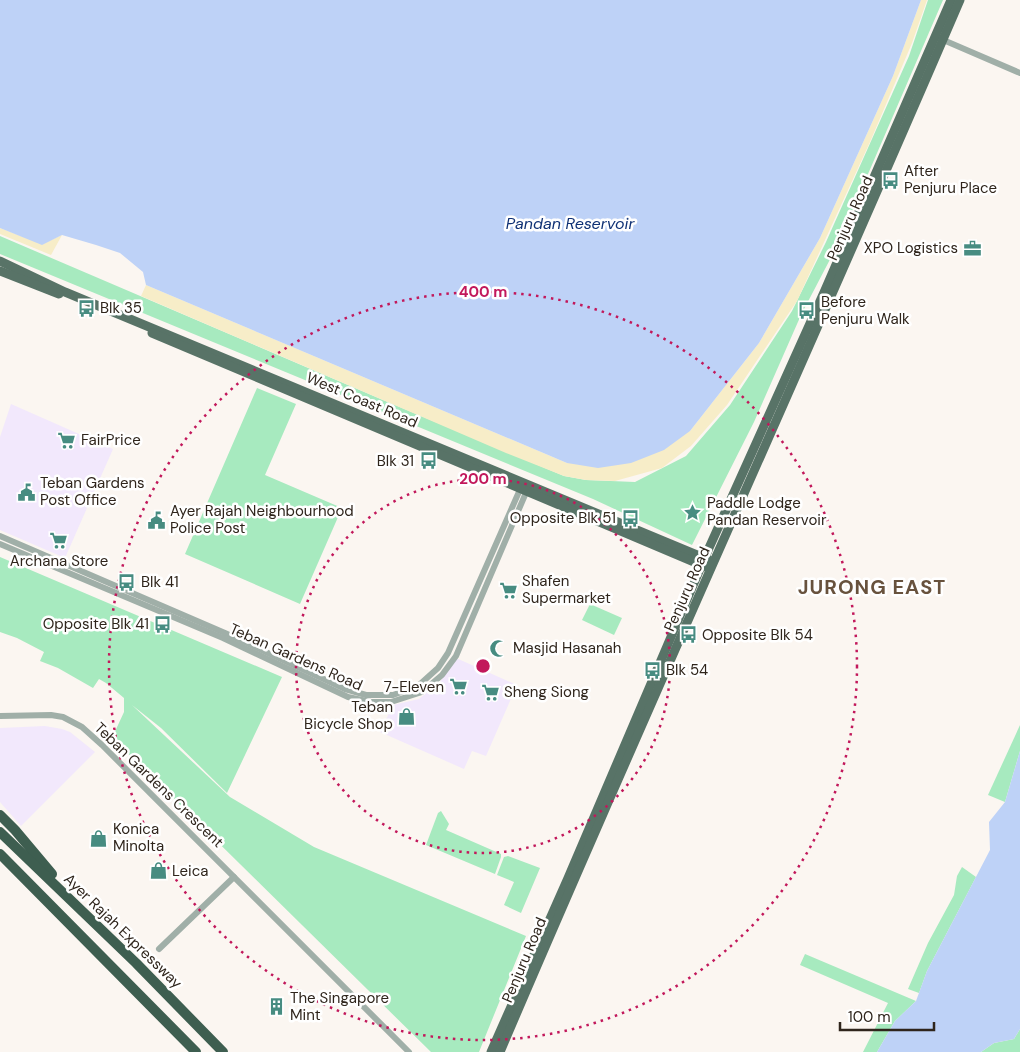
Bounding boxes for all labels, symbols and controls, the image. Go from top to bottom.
place label: After Penjuru Place [904,161,997,198]
bus stop icon: After Penjuru Place [880,170,900,190]
street label: Penjuru Road [822,173,878,263]
water label: Pandan Reservoir [506,213,635,234]
place label: XPO Logistics [864,238,958,258]
office icon: XPO Logistics [962,238,982,258]
text: 400 m [459,282,507,302]
place label: Before Penjuru Walk [821,292,910,329]
bus stop icon: Blk 35 [76,298,96,318]
place label: Blk 35 [100,298,142,318]
bus stop icon: Before Penjuru Walk [797,301,817,321]
street label: West Coast Road [303,368,421,432]
supermarket icon: FairPrice [57,430,77,450]
place label: FairPrice [81,430,141,450]
place label: Blk 31 [377,451,414,471]
bus stop icon: Blk 31 [418,451,438,471]
text: 200 m [459,469,507,489]
place label: Teban Gardens Post Office [40,473,145,510]
public building icon: Teban Gardens Post Office [16,482,36,502]
place label: Paddle Lodge Pandan Reservoir [707,493,827,530]
place label: Ayer Rajah Neighbourhood Police Post [170,501,354,538]
place icon: Paddle Lodge Pandan Reservoir [683,502,703,522]
place label: Opposite Blk 51 [510,508,616,528]
bus stop icon: Opposite Blk 51 [620,508,640,528]
public building icon: Ayer Rajah Neighbourhood Police Post [146,510,166,530]
supermarket icon: Archana Store [49,530,69,550]
street label: Penjuru Road [659,544,715,634]
place label: Archana Store [10,551,108,571]
place label: Shafen Supermarket [522,571,611,608]
bus stop icon: Blk 41 [117,572,137,592]
place label: Blk 41 [141,572,179,592]
district label: JURONG EAST [798,574,946,600]
supermarket icon: Shafen Supermarket [498,580,518,600]
place label: Opposite Blk 41 [43,614,149,634]
bus stop icon: Opposite Blk 41 [153,614,173,634]
street label: Teban Gardens Road [226,619,366,695]
bus stop icon: Opposite Blk 54 [678,625,698,645]
place label: Opposite Blk 54 [702,625,813,645]
mosque icon: Masjid Hasanah [489,638,509,658]
place label: Masjid Hasanah [513,638,621,658]
centre of rings [474,657,492,675]
bus stop icon: Blk 54 [642,660,662,680]
place label: Blk 54 [666,660,708,680]
place label: 7-Eleven [384,677,444,697]
supermarket icon: 7-Eleven [448,677,468,697]
supermarket icon: Sheng Siong [480,682,500,702]
place label: Sheng Siong [504,682,589,702]
place label: Teban Bicycle Shop [304,697,393,734]
shop icon: Teban Bicycle Shop [397,706,417,726]
street label: Teban Gardens Crescent [90,718,228,852]
place label: Konica Minolta [113,819,164,856]
shop icon: Konica Minolta [89,828,109,848]
shop icon: Leica [148,861,168,881]
place label: Leica [172,861,208,881]
street label: Ayer Rajah Expressway [59,869,187,993]
street label: Penjuru Road [497,914,551,1006]
place label: The Singapore Mint [290,988,389,1025]
building icon: The Singapore Mint [266,997,286,1017]
scale bar [840,1000,934,1032]
text: 100 m [848,1007,891,1027]

